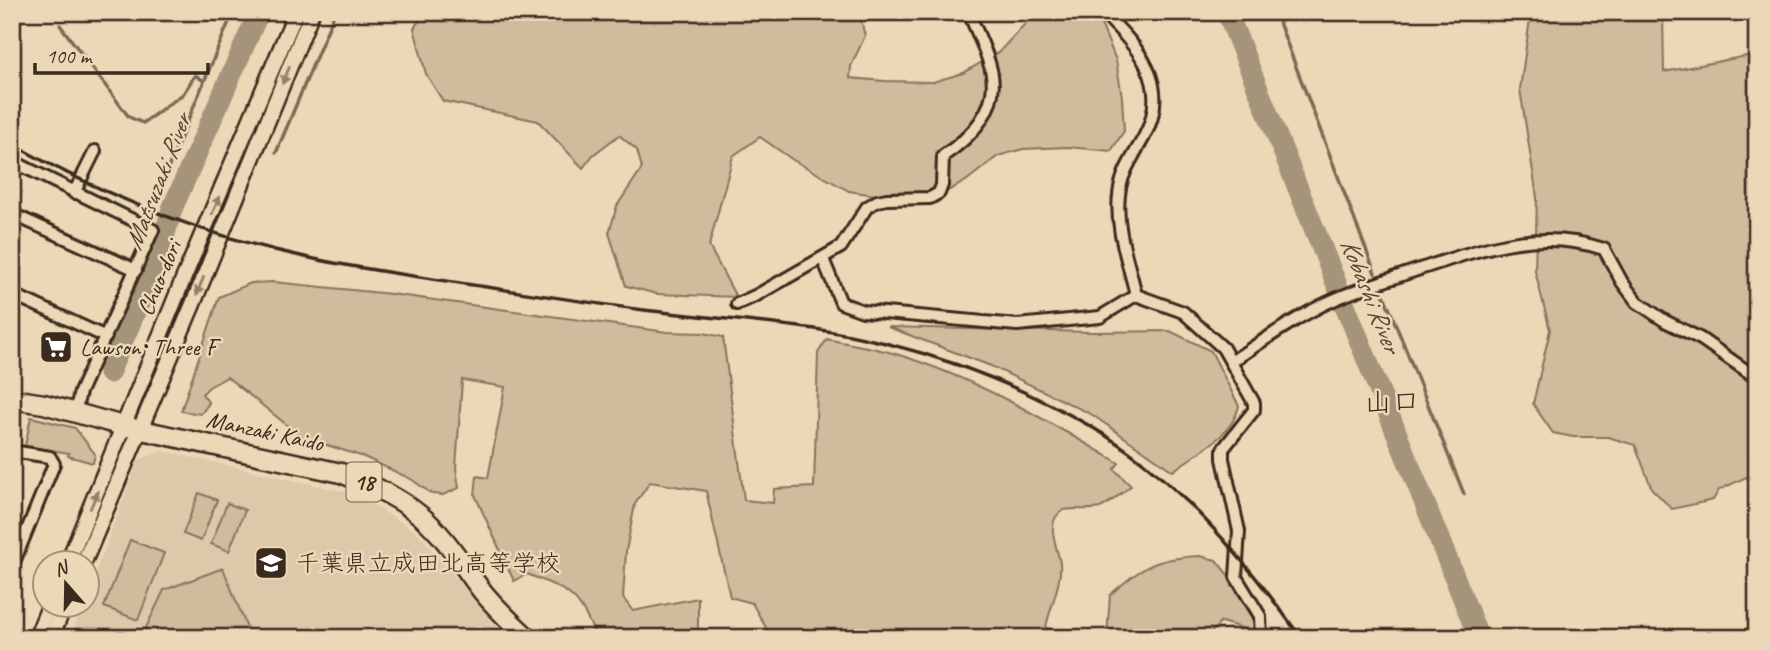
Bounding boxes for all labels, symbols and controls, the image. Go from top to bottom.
scale bar [35,32,208,76]
text: 100 m [46,43,93,69]
one-way arrow [280,65,291,86]
water label: Matsuzaki River [117,106,200,254]
one-way arrow [210,195,222,215]
water label: Kobashi River [1333,233,1410,360]
street label: Chuo-dori [130,234,189,320]
one-way arrow [195,276,206,297]
supermarket icon: Lawson･Three F [37,328,75,366]
place label: Lawson･Three F [80,332,222,362]
district label: 山口 [1364,384,1420,419]
street label: Manzaki Kaido [204,404,328,458]
road number: 18 [346,462,382,502]
one-way arrow [89,489,100,510]
school or university icon: 千葉県立成田北高等学校 [252,544,290,582]
north arrow [32,548,102,618]
place label: 千葉県立成田北高等学校 [296,548,560,578]
text: N [51,555,73,582]

